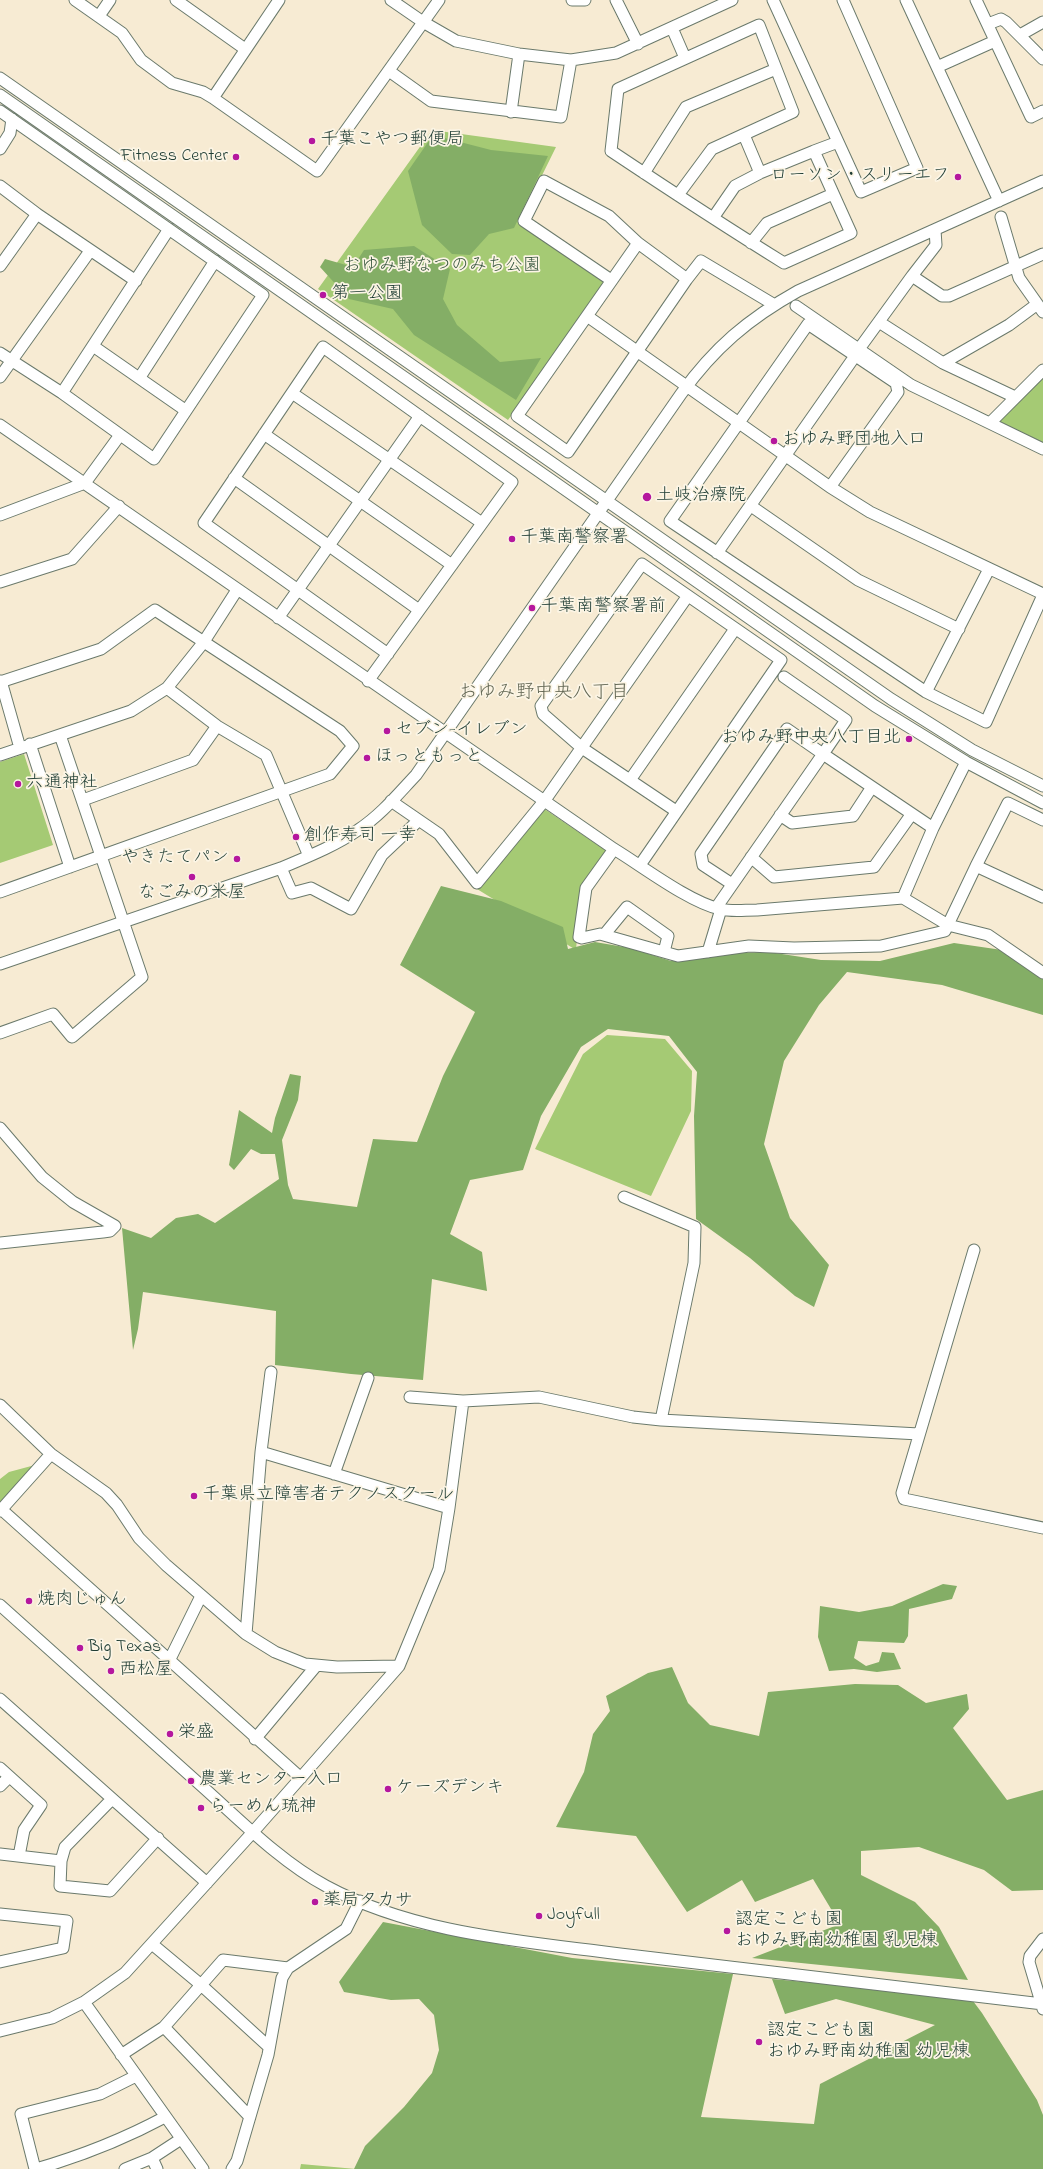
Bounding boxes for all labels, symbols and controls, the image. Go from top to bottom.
place label: 千葉こやつ郵便局 [320,130,464,152]
marker: 千葉こやつ郵便局 [307,136,317,146]
place label: Fitness Center [121,146,228,168]
marker: Fitness Center [231,152,241,162]
place label: ローソン・スリーエフ [770,166,950,188]
marker: ローソン・スリーエフ [953,172,963,182]
park label: おゆみ野なつのみち公園 [343,256,541,278]
place label: 第一公園 [331,284,403,306]
marker: 第一公園 [318,290,328,300]
place label: おゆみ野団地入口 [782,430,926,452]
marker: おゆみ野団地入口 [769,436,779,446]
place label: 土岐治療院 [656,486,746,508]
marker: 土岐治療院 [641,491,653,503]
place label: 千葉南警察署 [520,528,628,550]
marker: 千葉南警察署 [507,534,517,544]
place label: 千葉南警察署前 [540,597,666,619]
marker: 千葉南警察署前 [527,603,537,613]
district label: おゆみ野中央八丁目 [459,683,629,705]
place label: セブン-イレブン [395,720,528,742]
marker: セブン-イレブン [382,726,392,736]
place label: おゆみ野中央八丁目北 [721,728,901,750]
marker: おゆみ野中央八丁目北 [904,734,914,744]
place label: ほっともっと [375,747,483,769]
marker: ほっともっと [362,753,372,763]
place label: 六通神社 [26,773,98,795]
marker: 六通神社 [13,779,23,789]
place label: 創作寿司 一幸 [304,826,416,848]
marker: 創作寿司 一幸 [291,832,301,842]
place label: やきたてパン [121,848,229,870]
marker: やきたてパン [232,854,242,864]
marker: なごみの米屋 [187,872,197,882]
place label: なごみの米屋 [138,883,246,905]
place label: 千葉県立障害者テクノスクール [202,1485,454,1507]
marker: 千葉県立障害者テクノスクール [189,1491,199,1501]
place label: 焼肉じゅん [37,1590,127,1612]
marker: 焼肉じゅん [24,1596,34,1606]
place label: Big Texas [88,1637,161,1659]
marker: Big Texas [75,1643,85,1653]
place label: 西松屋 [119,1660,173,1682]
marker: 西松屋 [106,1666,116,1676]
place label: 栄盛 [178,1723,214,1745]
marker: 栄盛 [165,1729,175,1739]
place label: 農業センター入口 [199,1770,343,1792]
marker: 農業センター入口 [186,1776,196,1786]
place label: ケーズデンキ [396,1778,504,1800]
marker: ケーズデンキ [383,1784,393,1794]
place label: らーめん琉神 [209,1797,317,1819]
marker: らーめん琉神 [196,1803,206,1813]
place label: 薬局タカサ [323,1891,413,1913]
marker: 薬局タカサ [310,1897,320,1907]
place label: Joyfull [547,1905,600,1927]
place label: 認定こども園 おゆみ野南幼稚園 乳児棟 [735,1910,937,1952]
marker: Joyfull [534,1911,544,1921]
marker: 認定こども園 おゆみ野南幼稚園 乳児棟 [722,1926,732,1936]
place label: 認定こども園 おゆみ野南幼稚園 幼児棟 [767,2021,969,2064]
marker: 認定こども園 おゆみ野南幼稚園 幼児棟 [754,2037,764,2047]

